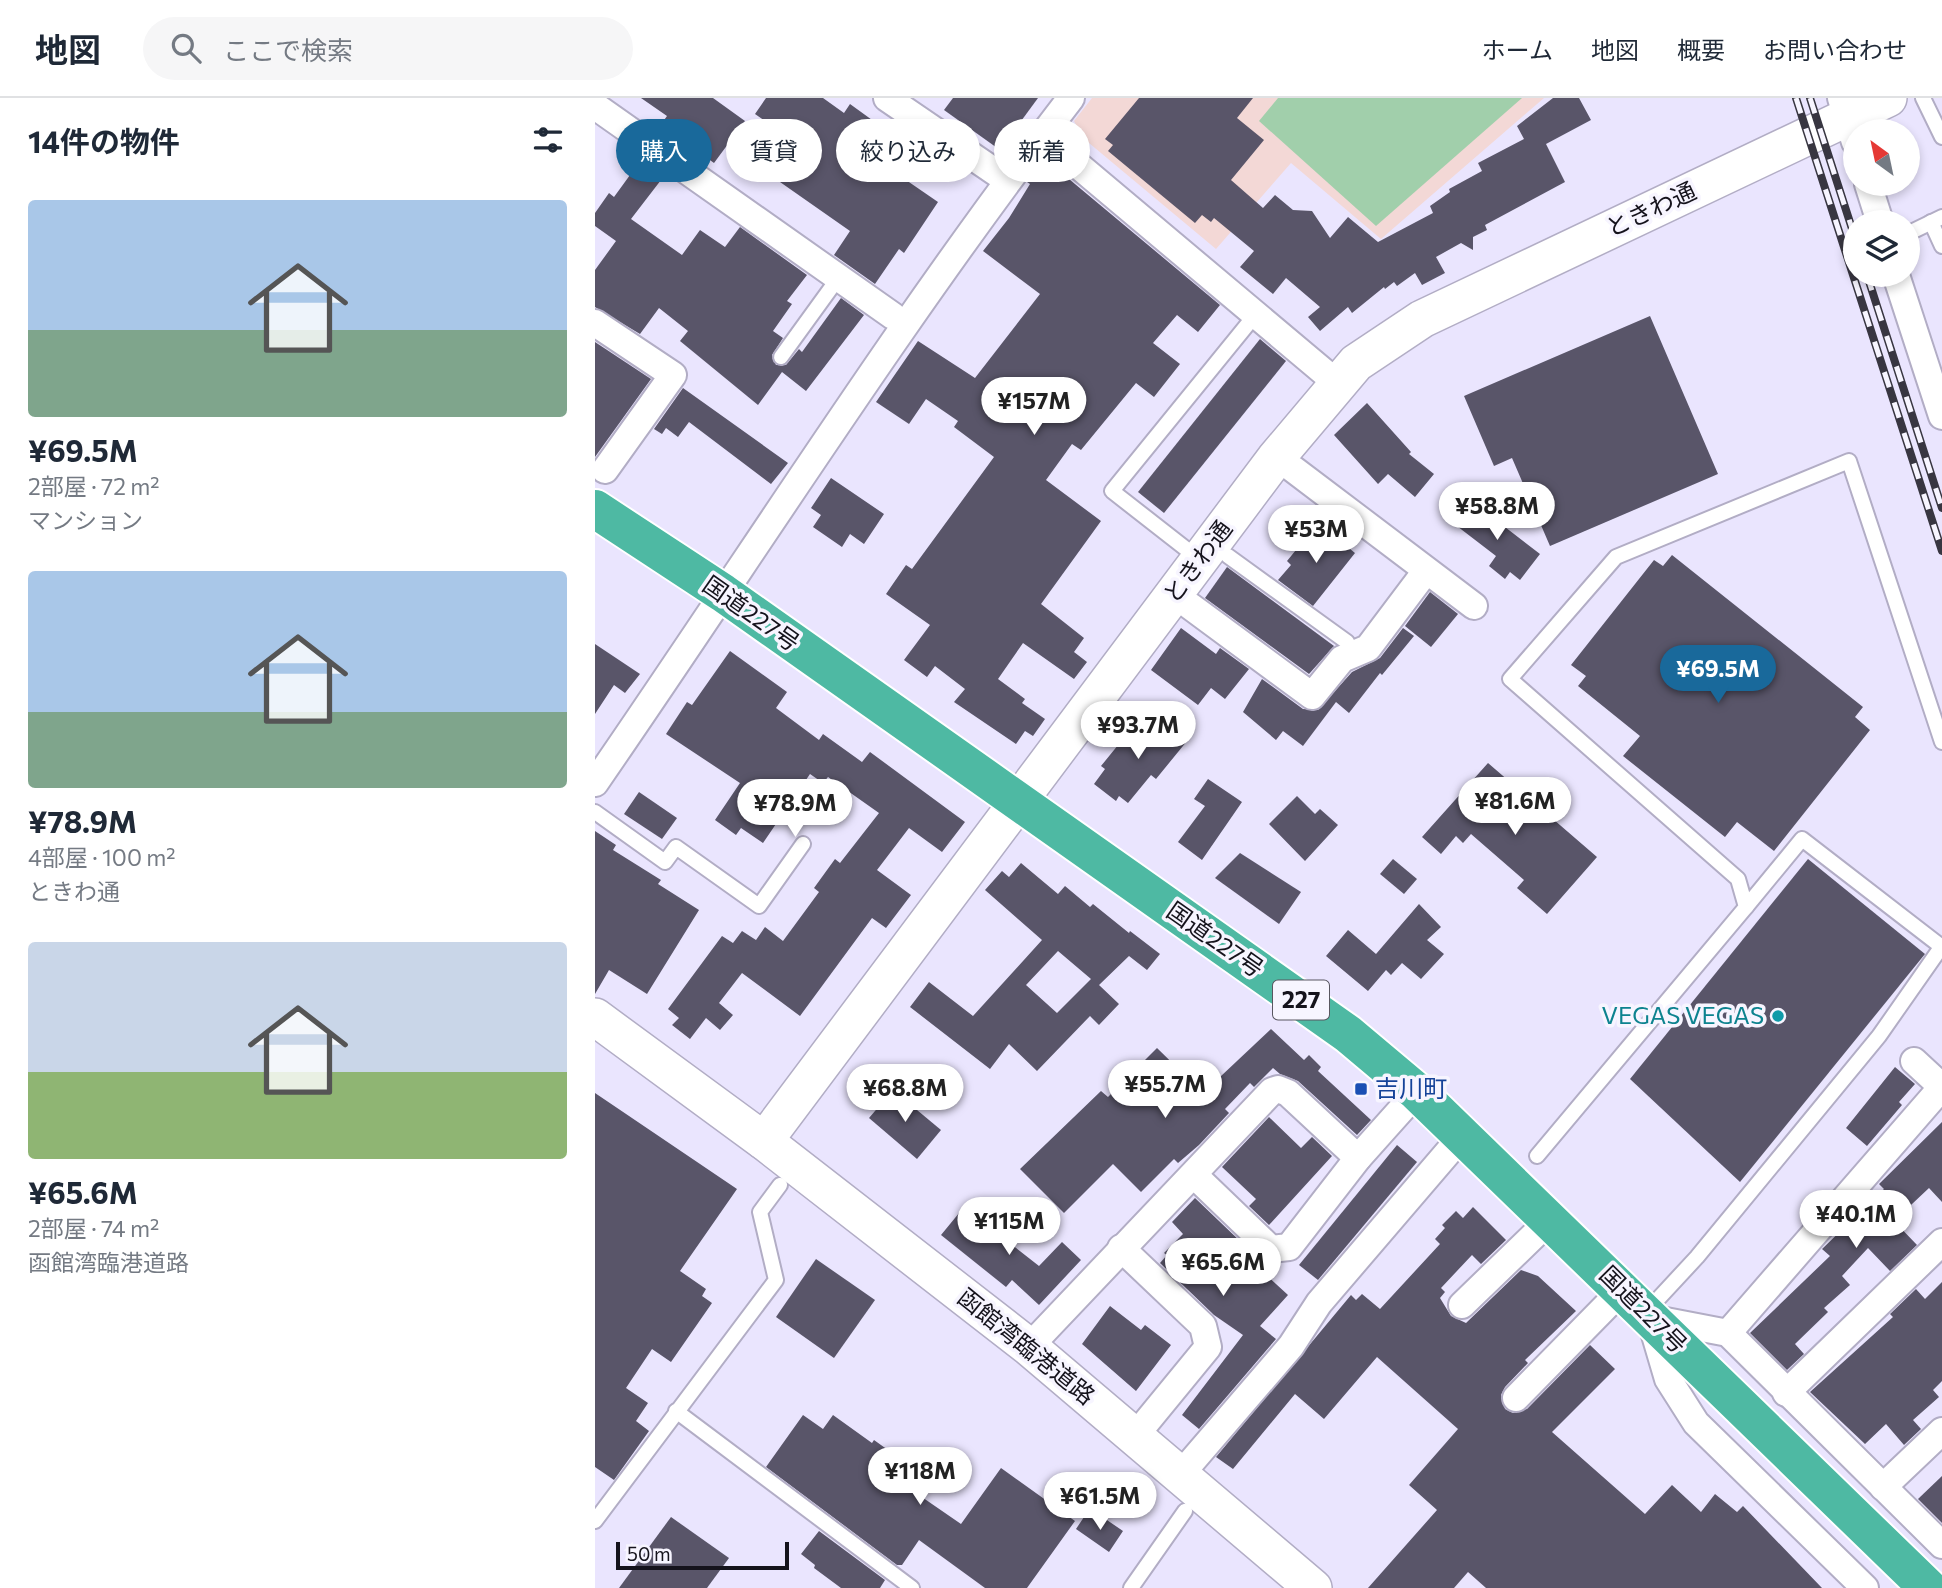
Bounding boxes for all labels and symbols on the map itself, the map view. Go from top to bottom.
north arrow [1843,119,1920,196]
street label: ときわ通 [1601,175,1700,242]
pin: ¥157M [985,378,1083,437]
pin: ¥58.8M [1440,482,1554,542]
pin: ¥53M [1275,505,1357,565]
street label: ときわ通 [1156,514,1237,608]
street label: 国道227号 [698,569,806,657]
pin: ¥69.5M [1661,646,1775,705]
pin: ¥93.7M [1081,702,1195,761]
pin: ¥81.6M [1458,778,1572,837]
pin: ¥78.9M [738,780,852,839]
street label: 国道227号 [1162,895,1270,983]
road number: 227 [1273,980,1329,1020]
place label: VEGAS VEGAS [1602,1000,1764,1029]
marker: VEGAS VEGAS [1770,1008,1786,1024]
pin: ¥55.7M [1108,1060,1222,1120]
pin: ¥68.8M [848,1065,962,1124]
place label: 吉川町 [1375,1073,1447,1102]
marker: 吉川町 [1353,1081,1369,1097]
pin: ¥40.1M [1799,1190,1913,1250]
pin: ¥115M [960,1198,1058,1257]
pin: ¥65.6M [1166,1238,1280,1298]
street label: 国道227号 [1594,1259,1694,1359]
street label: 函館湾臨港道路 [953,1282,1101,1410]
pin: ¥118M [871,1448,969,1507]
pin: ¥61.5M [1043,1472,1157,1532]
scale bar [616,1539,789,1571]

